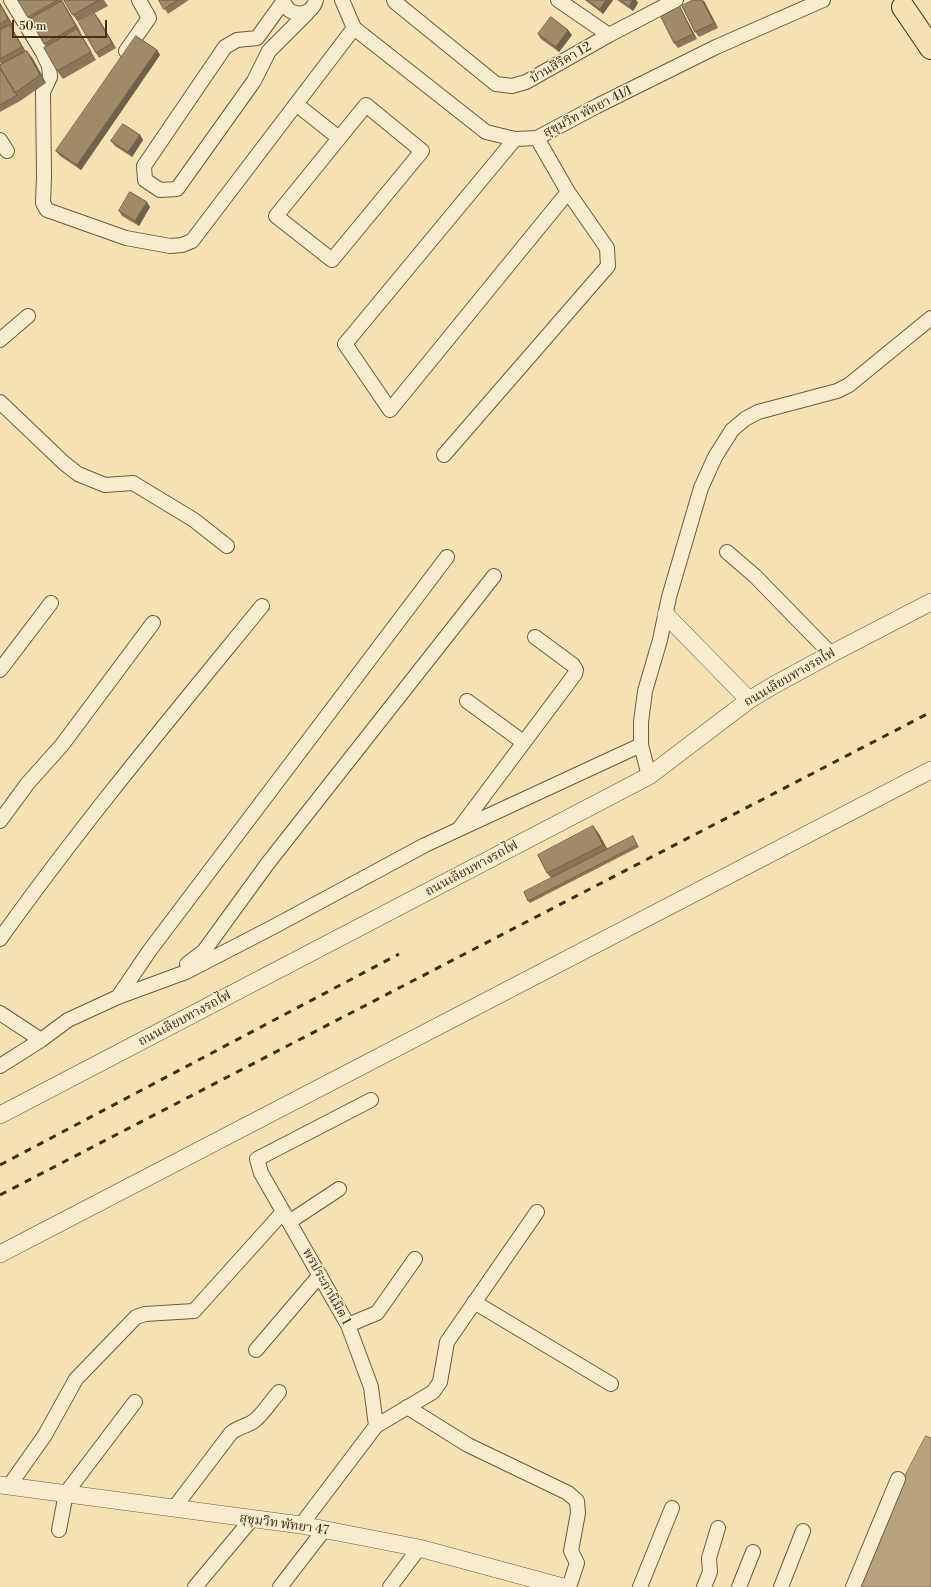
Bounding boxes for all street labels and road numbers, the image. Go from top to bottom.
street label: บ้านสิริคา 12 [528,39,594,87]
street label: สุขุมวิท พัทยา 41/1 [541,83,635,141]
street label: ถนนเลียบทางรถไฟ [742,646,838,710]
street label: ถนนเลียบทางรถไฟ [423,838,521,900]
street label: ถนนเลียบทางรถไฟ [136,988,234,1050]
street label: พรประภานิมิต 1 [299,1246,353,1328]
street label: สุขุมวิท พัทยา 47 [238,1511,330,1539]

